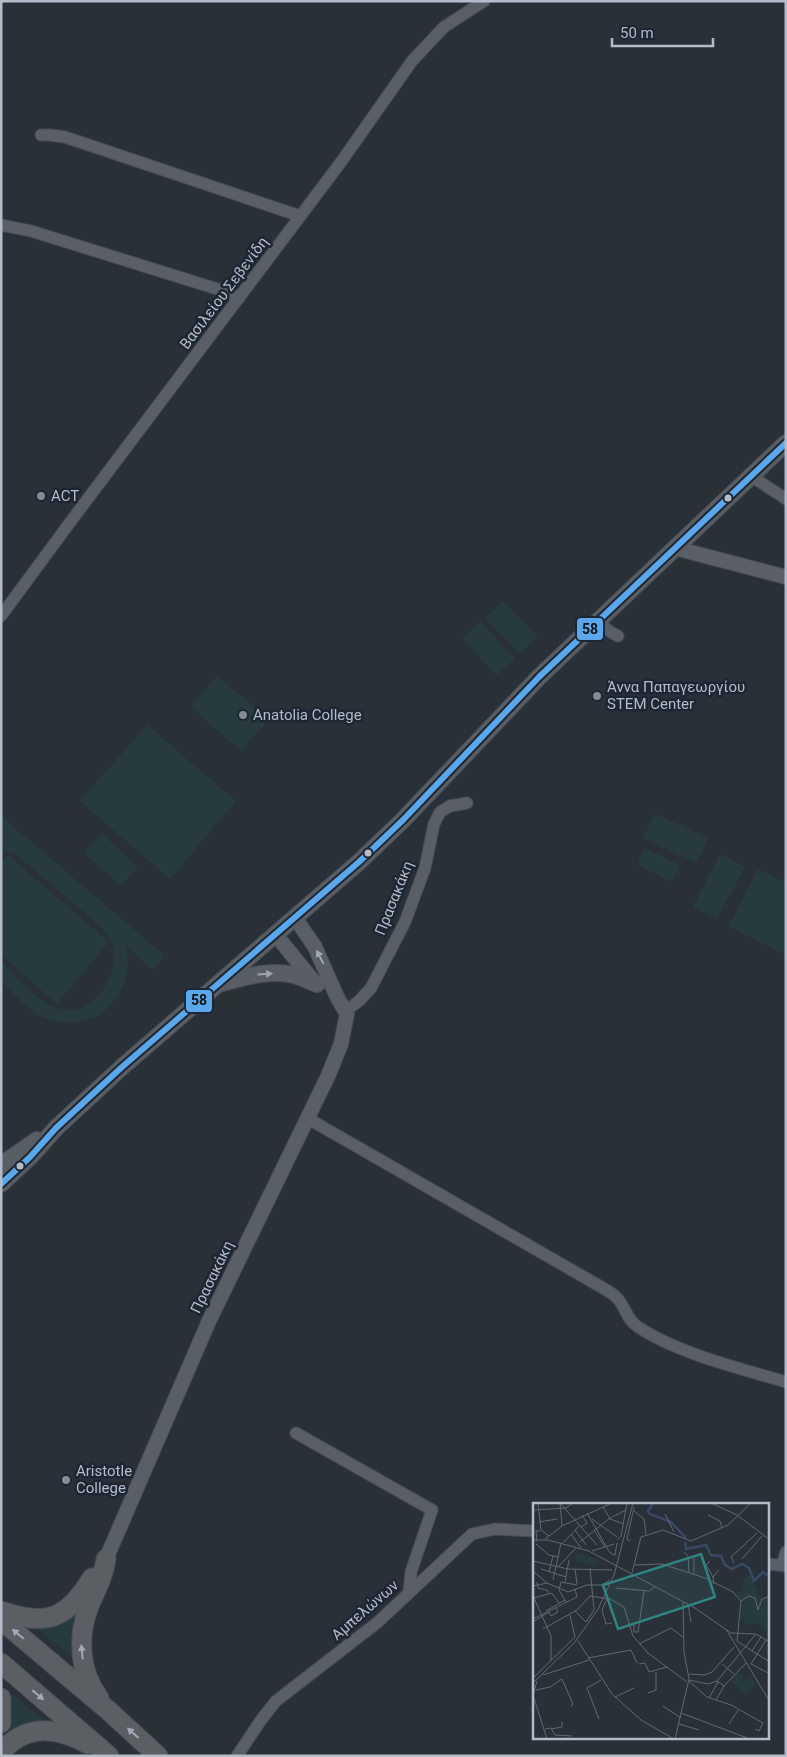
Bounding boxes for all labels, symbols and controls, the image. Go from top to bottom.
scale bar [612,15,713,47]
text: 50 m [620,24,654,42]
street label: Βασιλείου Σεβενίδη [176,233,272,353]
place label: ACT [51,487,79,505]
marker: ACT [35,490,47,502]
unlabelled marker [723,493,733,503]
line badge: 58 [576,617,604,641]
text: 58 [582,621,598,637]
place label: Άννα Παπαγεωργίου STEM Center [607,678,745,713]
marker: Άννα Παπαγεωργίου STEM Center [591,690,603,702]
place label: Anatolia College [253,706,362,724]
marker: Anatolia College [237,709,249,721]
unlabelled marker [363,848,373,858]
street label: Πρασακάκη [371,858,417,938]
one-way arrow [316,950,324,964]
one-way arrow [258,970,274,978]
line badge: 58 [185,989,213,1013]
text: 58 [191,992,207,1008]
unlabelled marker [15,1161,25,1171]
street label: Πρασακάκη [187,1238,237,1316]
place label: Aristotle College [76,1462,132,1497]
marker: Aristotle College [60,1474,72,1486]
inset map [533,1503,770,1740]
street label: Αμπελώνων [328,1576,402,1644]
one-way arrow [12,1629,25,1640]
one-way arrow [78,1644,86,1660]
one-way arrow [32,1689,45,1700]
one-way arrow [128,1727,140,1739]

